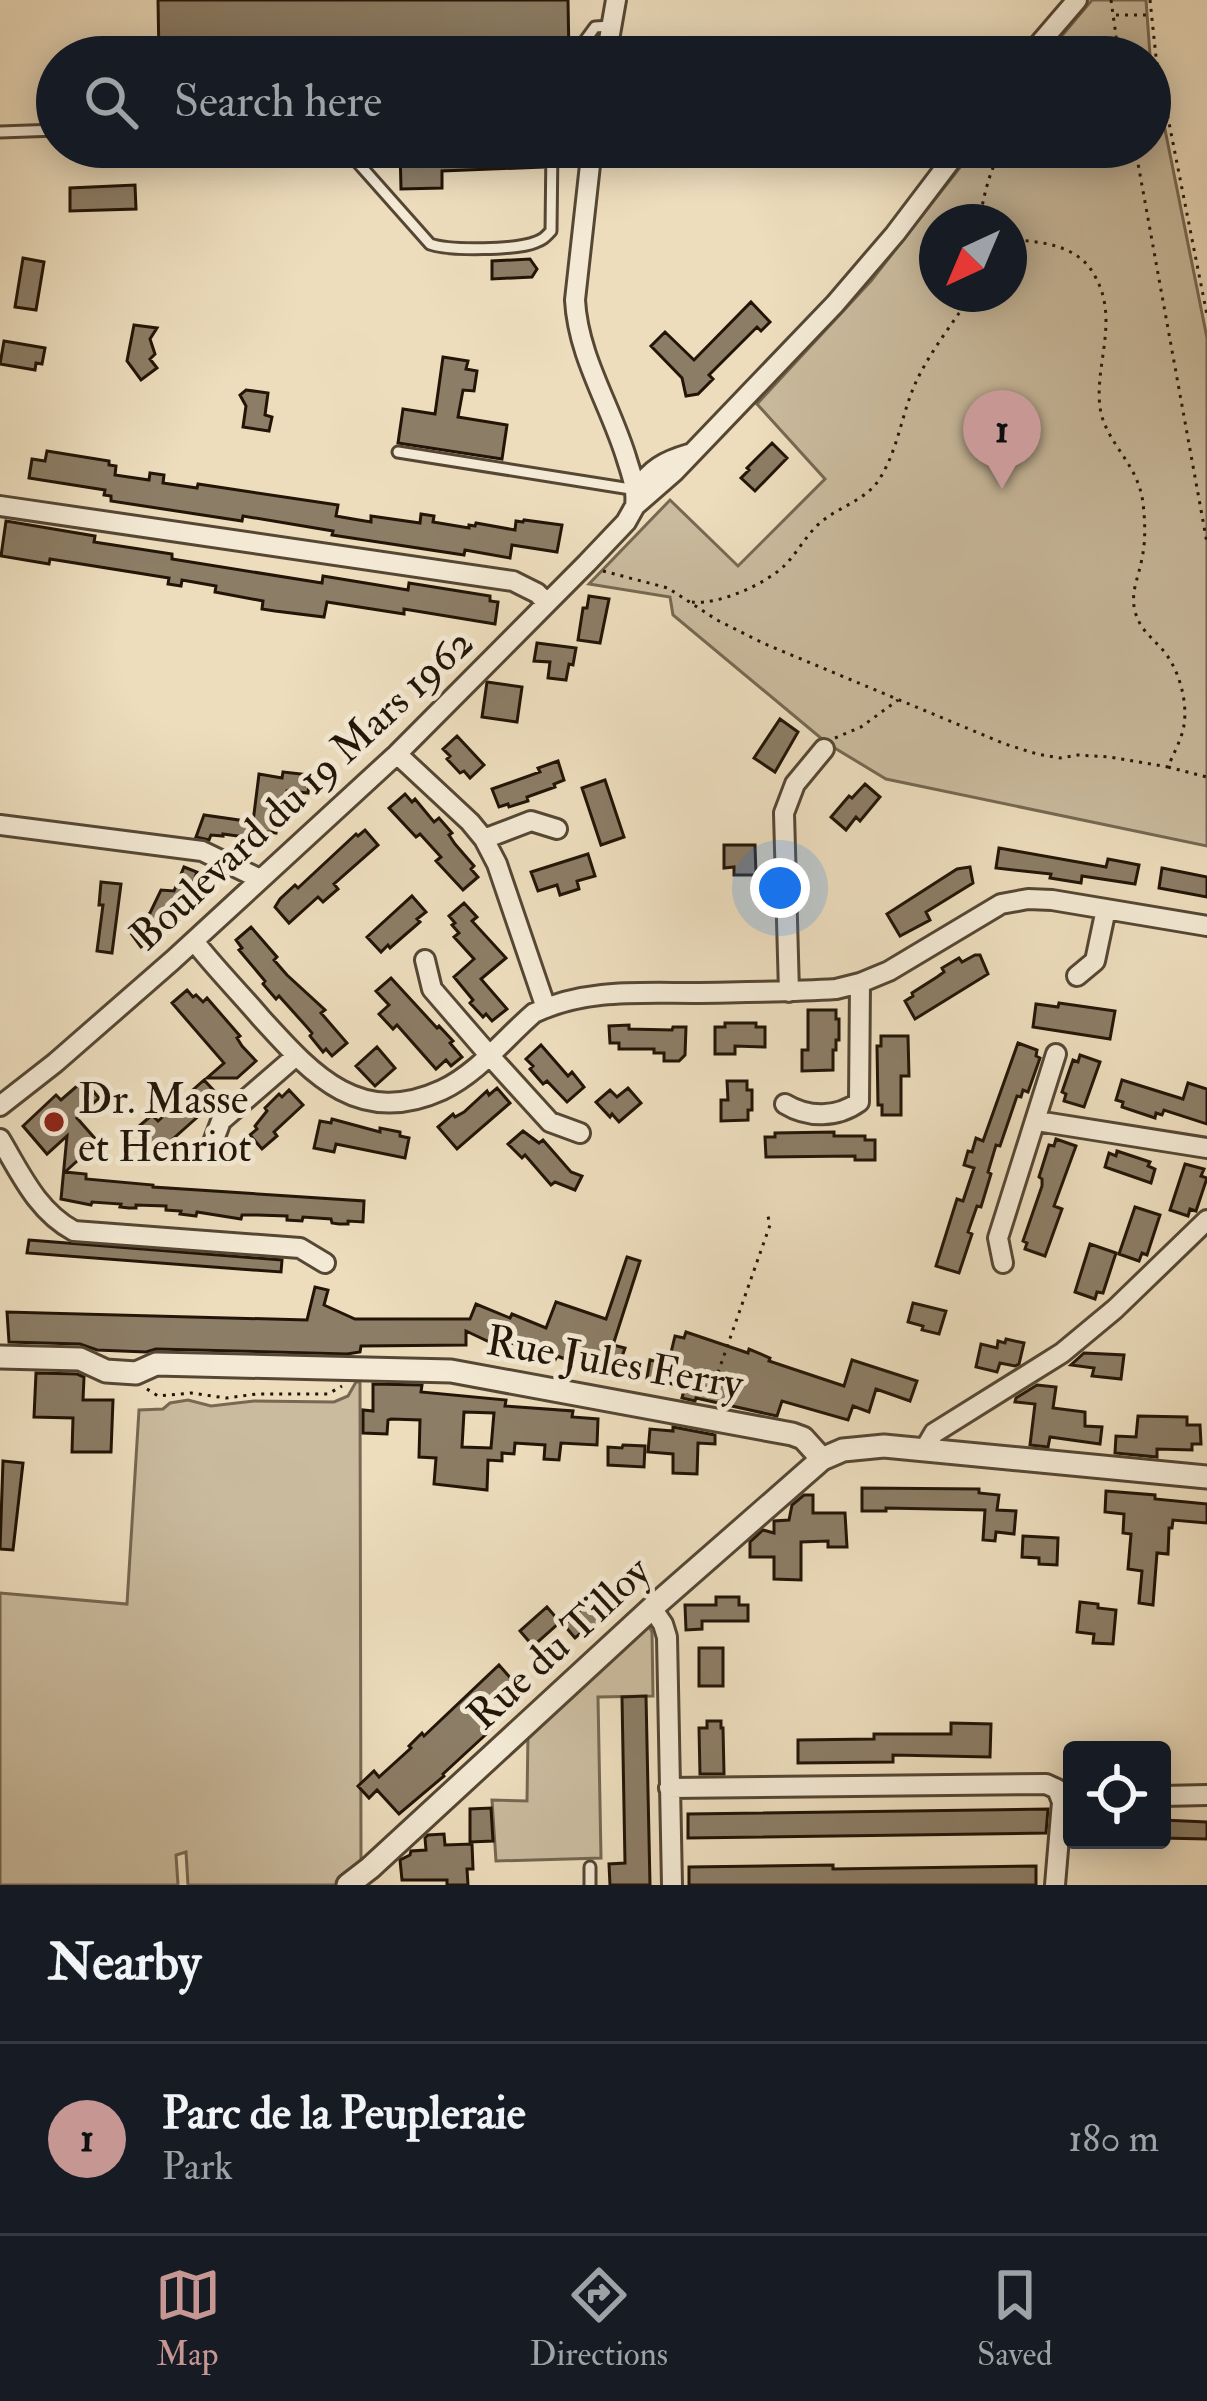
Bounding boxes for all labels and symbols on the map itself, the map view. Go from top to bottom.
north arrow [919,204,1027,312]
pin: 1 [963,390,1041,489]
street label: Boulevard du 19 Mars 1962 [120,617,484,962]
your location [750,858,810,918]
place label: Dr. Masse et Henriot [78,1074,252,1174]
marker: Dr. Masse et Henriot [41,1109,67,1135]
street label: Rue Jules Ferry [482,1315,748,1411]
street label: Rue du Tilloy [457,1545,662,1741]

